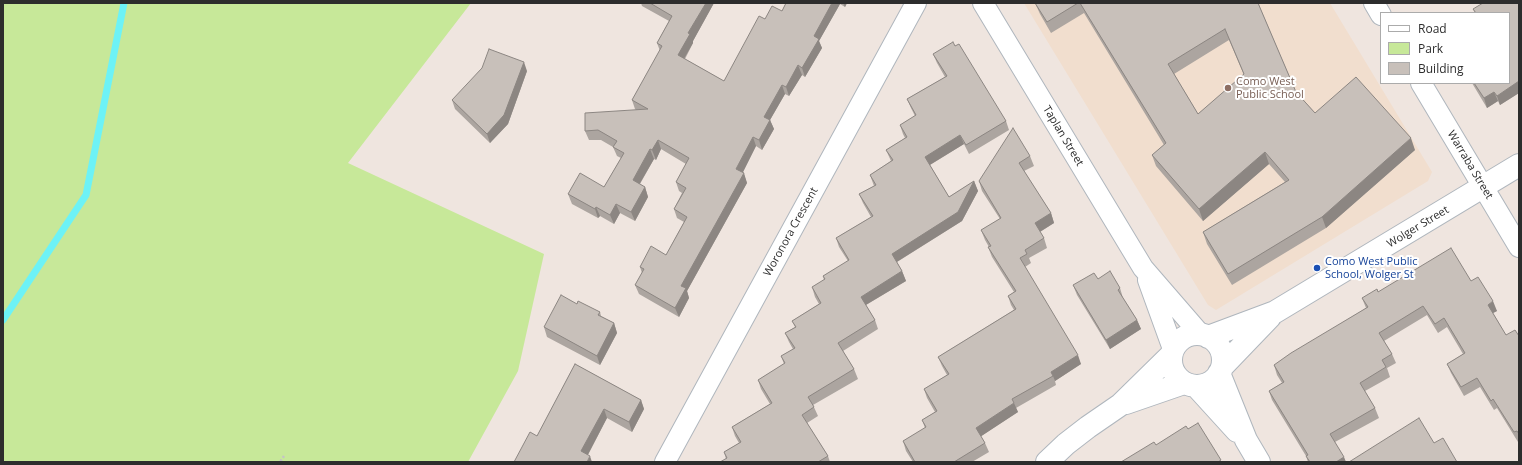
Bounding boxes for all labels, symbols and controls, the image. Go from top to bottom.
legend [1380,12,1510,84]
text: Road [1418,20,1447,37]
text: Park [1418,40,1443,57]
text: Building [1418,60,1463,77]
place label: Como West Public School [1236,75,1304,101]
marker: Como West Public School [1223,83,1233,93]
street label: Taplan Street [1040,103,1086,169]
street label: Warraba Street [1444,128,1496,202]
street label: Woronora Crescent [761,185,821,279]
street label: Wolger Street [1385,203,1451,251]
place label: Como West Public School, Wolger St [1325,255,1417,281]
marker: Como West Public School, Wolger St [1312,263,1322,273]

